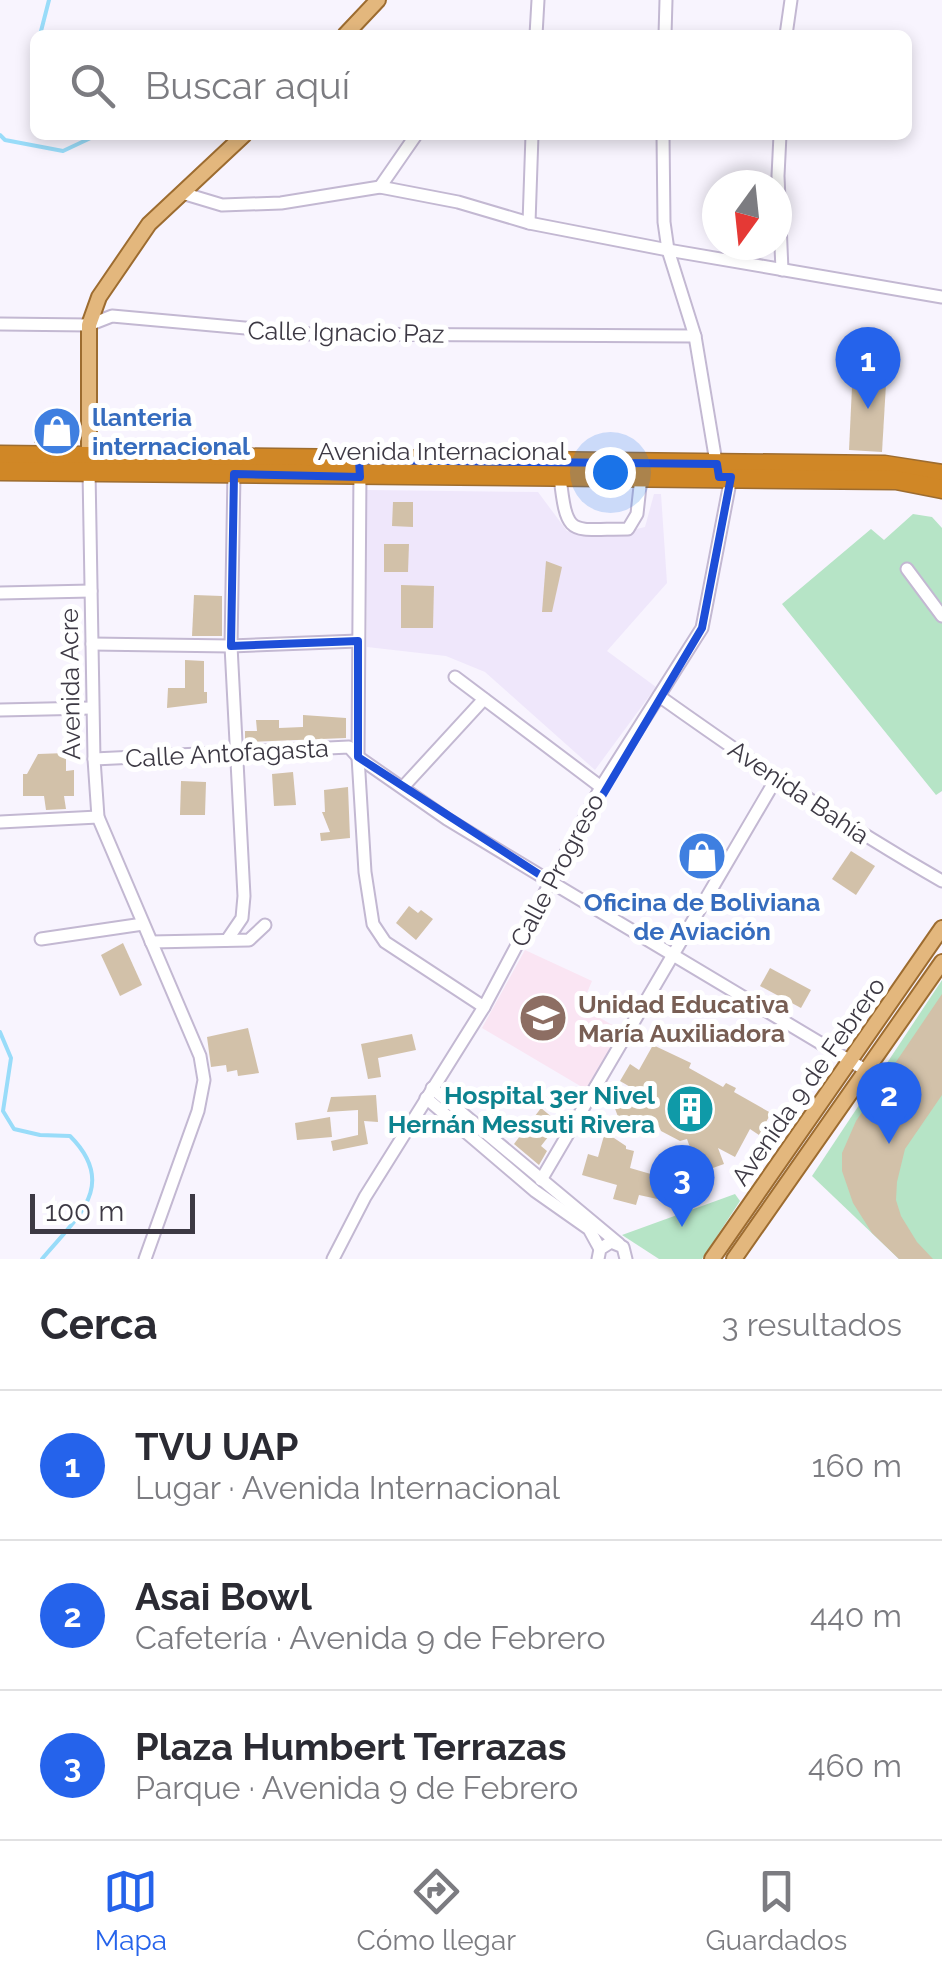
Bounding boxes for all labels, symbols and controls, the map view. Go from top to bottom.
search box [30,30,912,140]
icon: search [65,58,120,113]
text: Buscar aquí [145,63,350,108]
north arrow [702,170,792,260]
street label: Calle Ignacio Paz [247,315,445,349]
pin: 1 [836,326,900,409]
place label: llanteria internacional [92,402,250,461]
shop icon: llanteria internacional [31,405,83,457]
street label: Avenida Internacional [318,436,567,466]
your location [585,447,636,498]
street label: Avenida Acre [54,608,86,760]
street label: Calle Antofagasta [124,733,330,773]
street label: Avenida Bahía [723,734,875,850]
street label: Calle Progreso [504,788,610,952]
shop icon: Oficina de Boliviana de Aviación [676,830,728,882]
place label: Oficina de Boliviana de Aviación [584,887,820,946]
street label: Avenida 9 de Febrero [725,971,891,1191]
place label: Unidad Educativa María Auxiliadora [578,989,789,1048]
school or university icon: Unidad Educativa María Auxiliadora [517,992,569,1044]
pin: 2 [856,1062,922,1144]
place label: Hospital 3er Nivel Hernán Messuti Rivera [388,1080,655,1139]
building icon: Hospital 3er Nivel Hernán Messuti Rivera [664,1083,716,1135]
pin: 3 [650,1144,714,1227]
scale bar [30,1189,195,1234]
text: 100 m [45,1195,124,1228]
text: Cerca [40,1300,158,1349]
text: 3 resultados [722,1306,902,1343]
text: TVU UAP [135,1424,298,1469]
text: 1 [65,1447,80,1484]
text: 160 m [812,1447,902,1484]
text: Lugar · Avenida Internacional [135,1469,560,1506]
text: Asai Bowl [135,1574,312,1619]
text: 2 [63,1597,82,1634]
text: 440 m [810,1597,902,1634]
text: Cafetería · Avenida 9 de Febrero [135,1619,606,1656]
text: Plaza Humbert Terrazas [135,1724,567,1769]
text: 3 [64,1747,81,1784]
text: 460 m [808,1747,902,1784]
text: Parque · Avenida 9 de Febrero [135,1769,578,1806]
tab: Mapa [95,1864,167,1957]
tab: Cómo llegar [357,1864,516,1957]
tab: Guardados [706,1864,847,1957]

